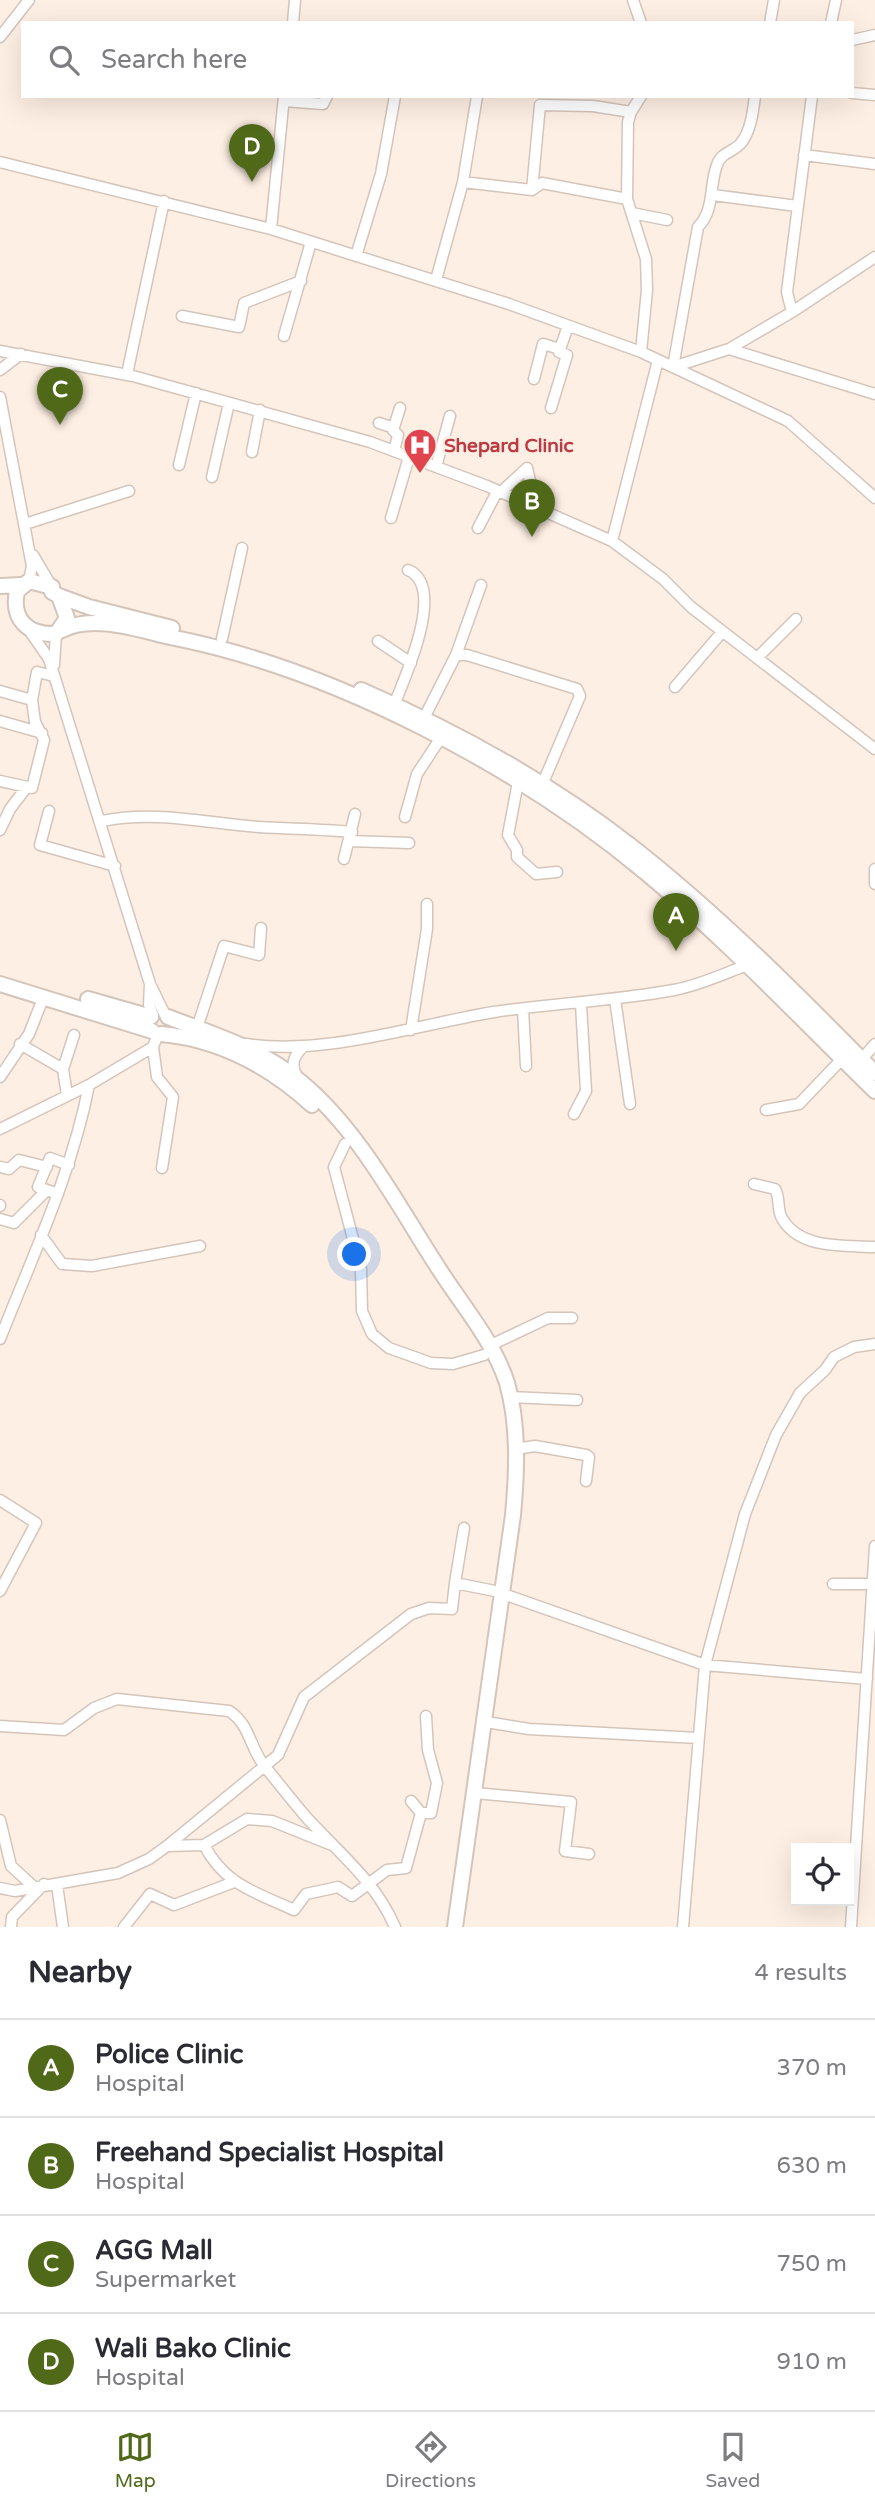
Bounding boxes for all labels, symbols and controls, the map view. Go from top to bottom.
search box [21,21,854,98]
icon: search [45,41,83,79]
text: Search here [101,44,247,75]
pin: D [229,124,275,182]
pin: C [37,367,83,425]
hospital icon: Shepard Clinic [401,426,439,475]
place label: Shepard Clinic [444,435,574,458]
pin: B [509,479,555,537]
pin: A [653,893,699,951]
your location [337,1237,371,1271]
map controls [791,1843,854,1906]
button: locate [791,1843,854,1906]
text: Nearby [28,1954,132,1991]
text: 4 results [754,1959,847,1987]
text: Police Clinic [95,2039,243,2070]
text: A [42,2054,60,2082]
text: 370 m [777,2054,847,2082]
text: Hospital [95,2070,185,2098]
text: Freehand Specialist Hospital [95,2137,444,2168]
text: B [43,2152,59,2180]
text: 630 m [777,2152,847,2180]
text: Hospital [95,2168,185,2196]
text: AGG Mall [95,2235,213,2266]
text: C [43,2250,59,2278]
text: 750 m [777,2250,847,2278]
text: Supermarket [95,2266,236,2294]
text: Wali Bako Clinic [95,2333,291,2364]
text: D [42,2348,60,2376]
text: 910 m [777,2348,847,2376]
text: Hospital [95,2364,185,2392]
tab: Map [115,2428,156,2492]
tab: Directions [385,2428,476,2492]
tab: Saved [705,2428,760,2492]

